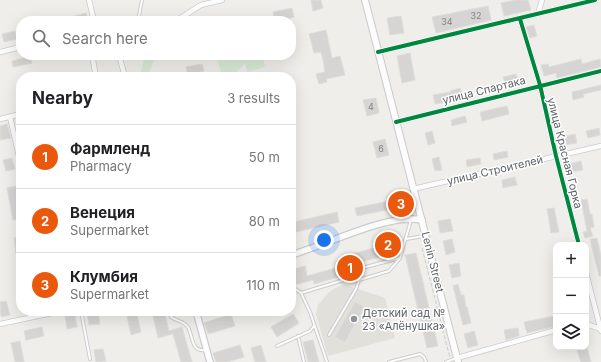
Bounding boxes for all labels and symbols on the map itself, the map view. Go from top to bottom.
house number: 32 [470,10,482,21]
house number: 34 [441,16,453,27]
street label: улица Спартака [441,73,527,107]
street label: улица Красная Горка [544,96,586,210]
house number: 4 [368,101,374,112]
house number: 6 [378,143,384,154]
street label: улица Строителей [446,152,544,188]
pin: 3 [388,189,414,219]
your location [314,230,334,250]
pin: 2 [375,230,401,260]
street label: Lenin Street [419,230,447,294]
pin: 1 [337,253,363,283]
place label: Детский сад № 23 «Алёнушка» [362,306,445,333]
marker: Детский сад № 23 «Алёнушка» [349,314,359,324]

